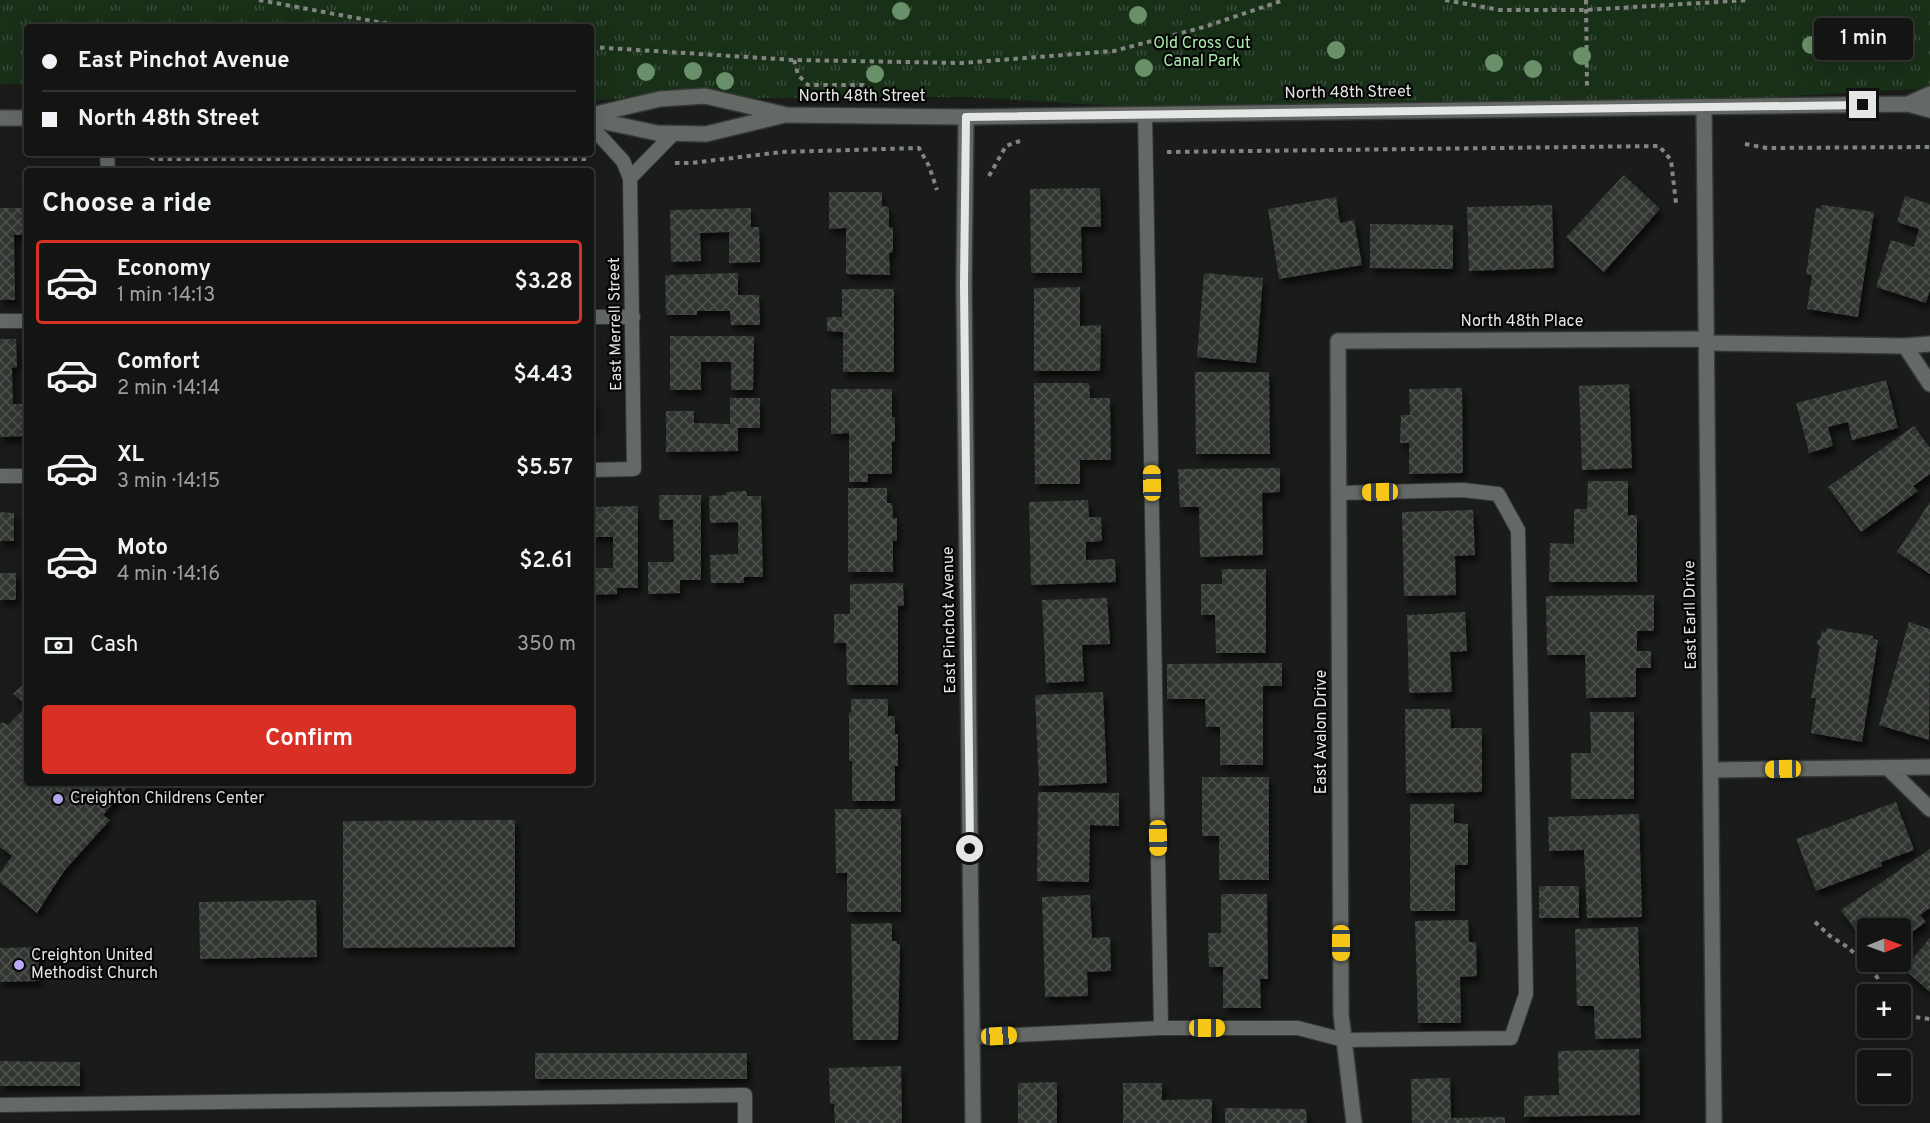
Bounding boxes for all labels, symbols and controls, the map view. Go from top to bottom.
callout: 1 min [1814,18,1912,60]
text: 1 min [1840,26,1887,52]
park label: Old Cross Cut Canal Park [1153,34,1251,72]
text: East Pinchot Avenue [78,48,289,75]
street label: North 48th Street [1284,82,1412,104]
street label: North 48th Street [798,87,926,107]
route end [1849,91,1876,118]
text: North 48th Street [78,106,259,133]
text: Choose a ride [42,187,212,221]
icon: car [45,255,99,309]
text: Economy [117,256,211,283]
street label: East Merrell Street [605,257,627,391]
text: $3.28 [515,269,573,296]
text: 1 min · 14:13 [117,283,215,309]
street label: North 48th Place [1461,312,1583,332]
icon: car [45,348,99,402]
text: Comfort [117,349,200,376]
text: $4.43 [513,362,573,389]
text: 2 min · 14:14 [117,376,220,402]
icon: car [45,441,99,495]
text: XL [117,442,144,469]
text: $5.57 [516,455,573,482]
car [1143,465,1161,501]
text: 3 min · 14:15 [117,469,220,495]
car [1362,483,1398,501]
icon: car [45,534,99,588]
text: Moto [117,535,168,562]
street label: East Pinchot Avenue [939,546,961,694]
text: $2.61 [519,548,573,575]
street label: East Earll Drive [1680,560,1702,670]
text: 4 min · 14:16 [117,562,220,588]
icon: cash [42,629,75,662]
text: Cash [90,632,139,659]
text: 350 m [517,632,576,658]
street label: East Avalon Drive [1312,670,1332,794]
button: Confirm [42,705,576,774]
car [1765,760,1801,778]
place label: Creighton Childrens Center [70,789,264,809]
marker: Creighton Childrens Center [51,792,65,806]
car [1149,820,1167,856]
route start [956,835,983,862]
north arrow [1857,918,1911,972]
map controls [1857,918,1911,1104]
car [1332,925,1350,961]
place label: Creighton United Methodist Church [31,946,158,984]
marker: Creighton United Methodist Church [12,958,26,972]
button: + [1857,984,1911,1038]
car [1189,1019,1225,1037]
car [981,1026,1017,1046]
button: − [1857,1050,1911,1104]

